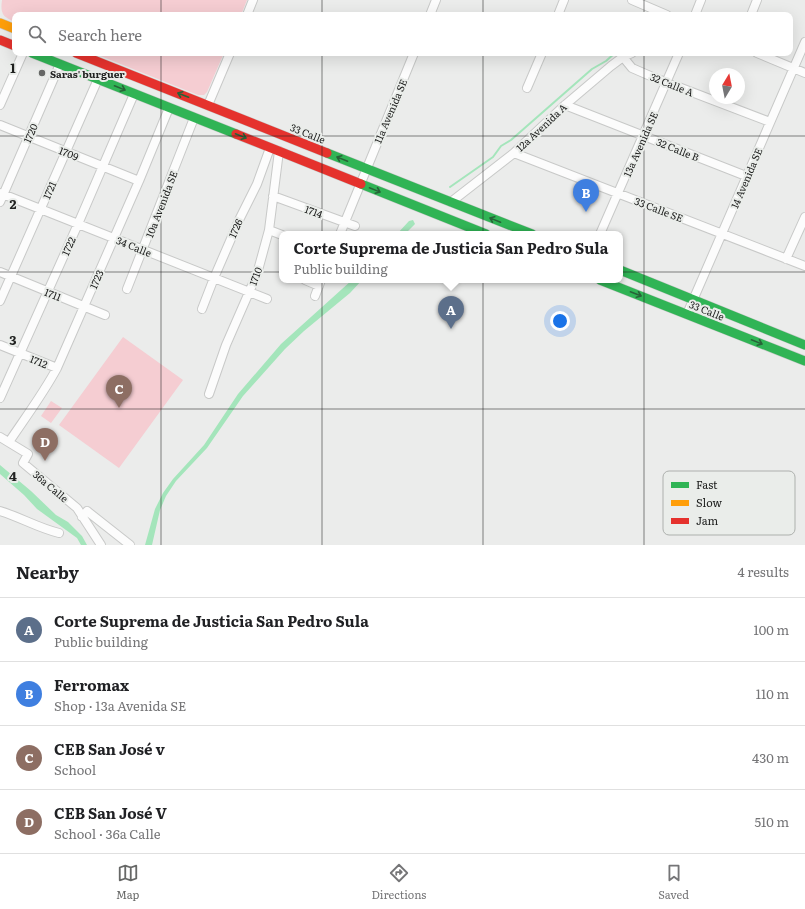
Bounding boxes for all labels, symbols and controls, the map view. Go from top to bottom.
search box [12,12,793,56]
icon: search [26,23,48,45]
text: Search here [58,23,142,46]
text: 1 [10,58,16,77]
place label: Saras' burguer [50,66,125,81]
marker: Saras' burguer [37,68,47,78]
north arrow [709,68,745,104]
street label: 32 Calle A [648,69,697,100]
street label: 11a Avenida SE [370,77,410,145]
one-way arrow [114,85,126,93]
one-way arrow [177,90,189,98]
street label: 12a Avenida A [512,99,570,155]
street label: 13a Avenida SE [619,109,661,179]
street label: 33 Calle [288,119,328,147]
street label: 1720 [19,121,41,145]
one-way arrow [235,133,247,141]
street label: 32 Calle B [654,134,702,165]
street label: 1709 [57,142,81,164]
street label: 14 Avenida SE [727,146,765,210]
one-way arrow [337,154,349,162]
street label: 10a Avenida SE [141,169,181,239]
street label: 1721 [38,179,60,201]
pin: B [573,179,599,212]
one-way arrow [368,186,380,194]
street label: 33 Calle SE [633,193,685,225]
text: 2 [10,194,17,213]
street label: 1714 [303,201,325,221]
one-way arrow [490,215,502,223]
street label: 1726 [224,216,246,240]
popup [279,231,623,283]
street label: 34 Calle [114,232,154,260]
street label: 1722 [57,234,79,258]
text: Corte Suprema de Justicia San Pedro Sula [294,236,608,259]
text: Public building [294,259,388,278]
street label: 1710 [245,264,265,287]
street label: 1723 [85,267,107,291]
street label: 1711 [42,284,64,304]
one-way arrow [630,291,642,299]
pin: A [438,296,464,329]
street label: 33 Calle [687,296,727,324]
your location [550,311,570,331]
text: 3 [9,330,17,349]
one-way arrow [751,339,763,346]
street label: 1712 [28,351,50,371]
pin: C [106,375,132,408]
pin: D [32,428,58,461]
text: 4 [9,466,17,485]
street label: 36a Calle [30,467,72,505]
legend [663,471,795,535]
text: Fast [696,476,718,492]
text: Slow [696,494,722,510]
text: Jam [696,512,719,528]
text: Nearby [16,559,79,584]
text: 4 results [738,562,789,581]
text: Corte Suprema de Justicia San Pedro Sula [54,609,369,632]
text: A [24,620,34,639]
text: 100 m [753,620,789,639]
text: Public building [54,632,148,651]
text: Ferromax [54,673,129,696]
text: B [25,684,33,703]
text: 110 m [756,684,789,703]
text: Shop · 13a Avenida SE [54,696,186,715]
text: CEB San José v [54,737,165,760]
text: C [24,748,34,767]
text: 430 m [752,748,789,767]
text: School [54,760,96,779]
text: CEB San José V [54,801,167,824]
text: D [24,812,34,831]
text: 510 m [754,812,789,831]
text: School · 36a Calle [54,824,161,843]
tab: Map [116,862,139,902]
tab: Directions [371,862,426,902]
tab: Saved [658,862,689,902]

